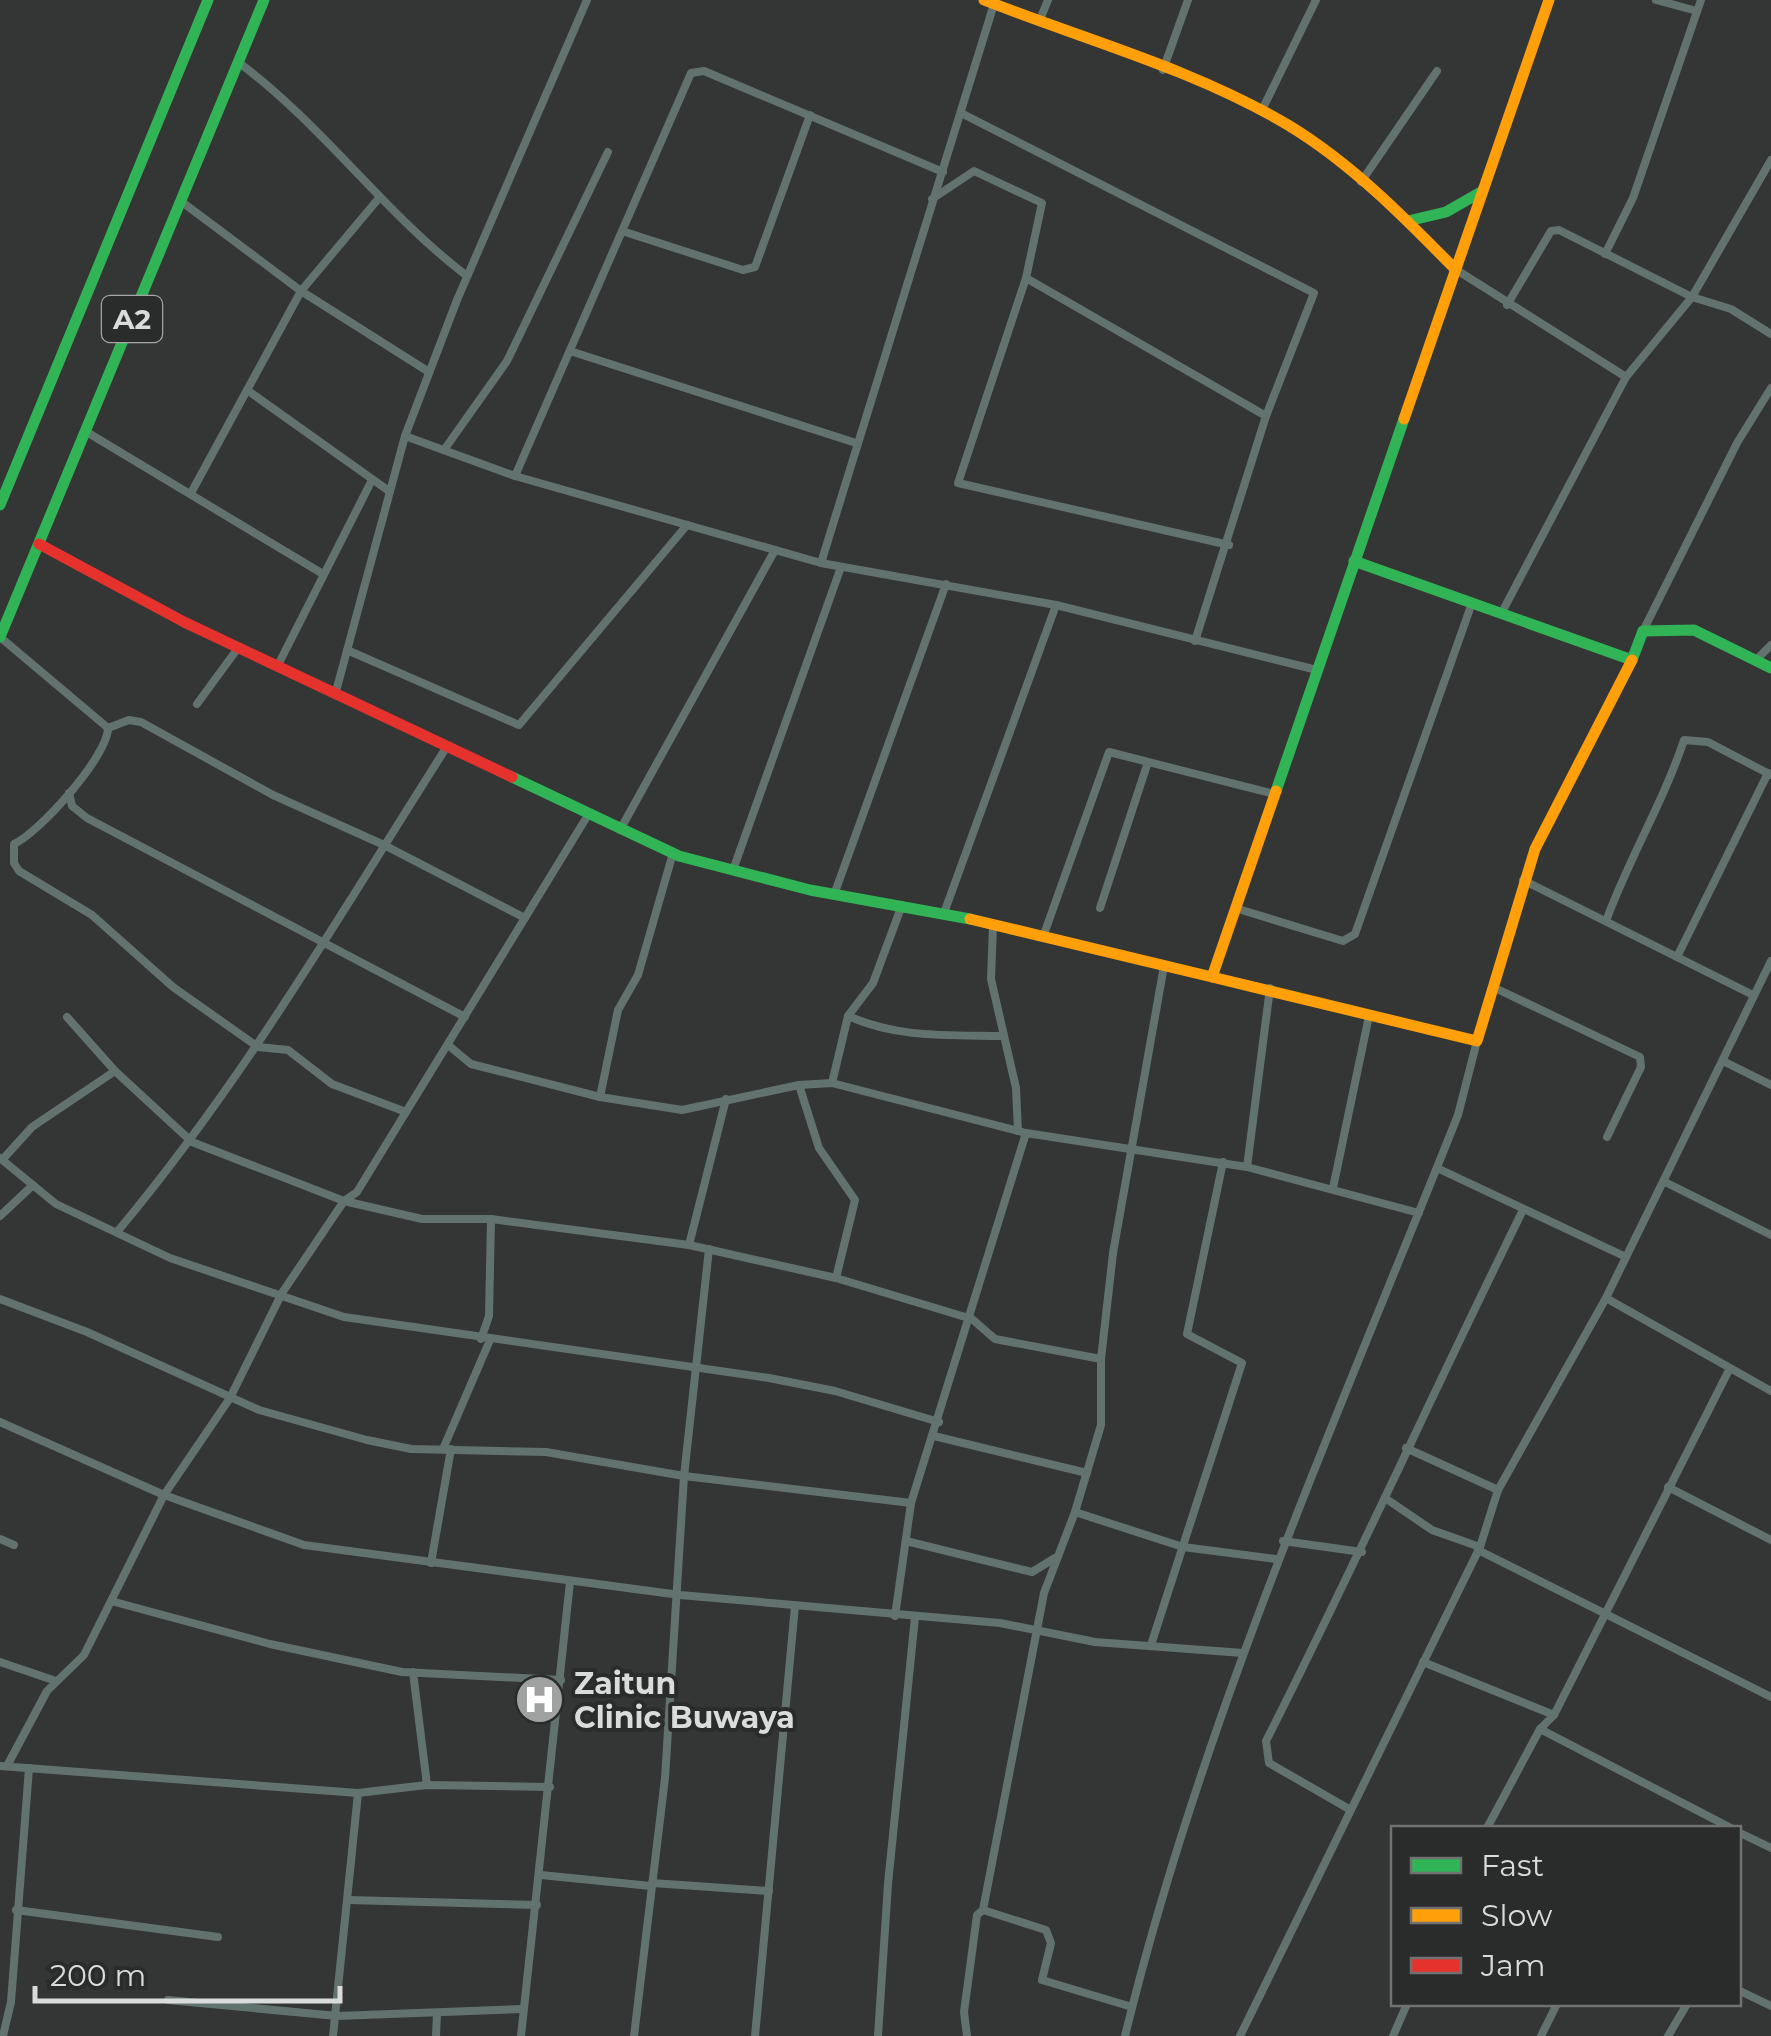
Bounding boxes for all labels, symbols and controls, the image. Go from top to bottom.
road number: A2 [102,296,162,342]
place label: Zaitun Clinic Buwaya [574,1665,795,1736]
hospital icon: Zaitun Clinic Buwaya [513,1674,565,1726]
legend [1391,1826,1741,2006]
text: Fast [1481,1847,1544,1884]
text: Slow [1481,1897,1553,1934]
scale bar [35,1941,340,2003]
text: Jam [1480,1947,1546,1984]
text: 200 m [50,1957,146,1994]

